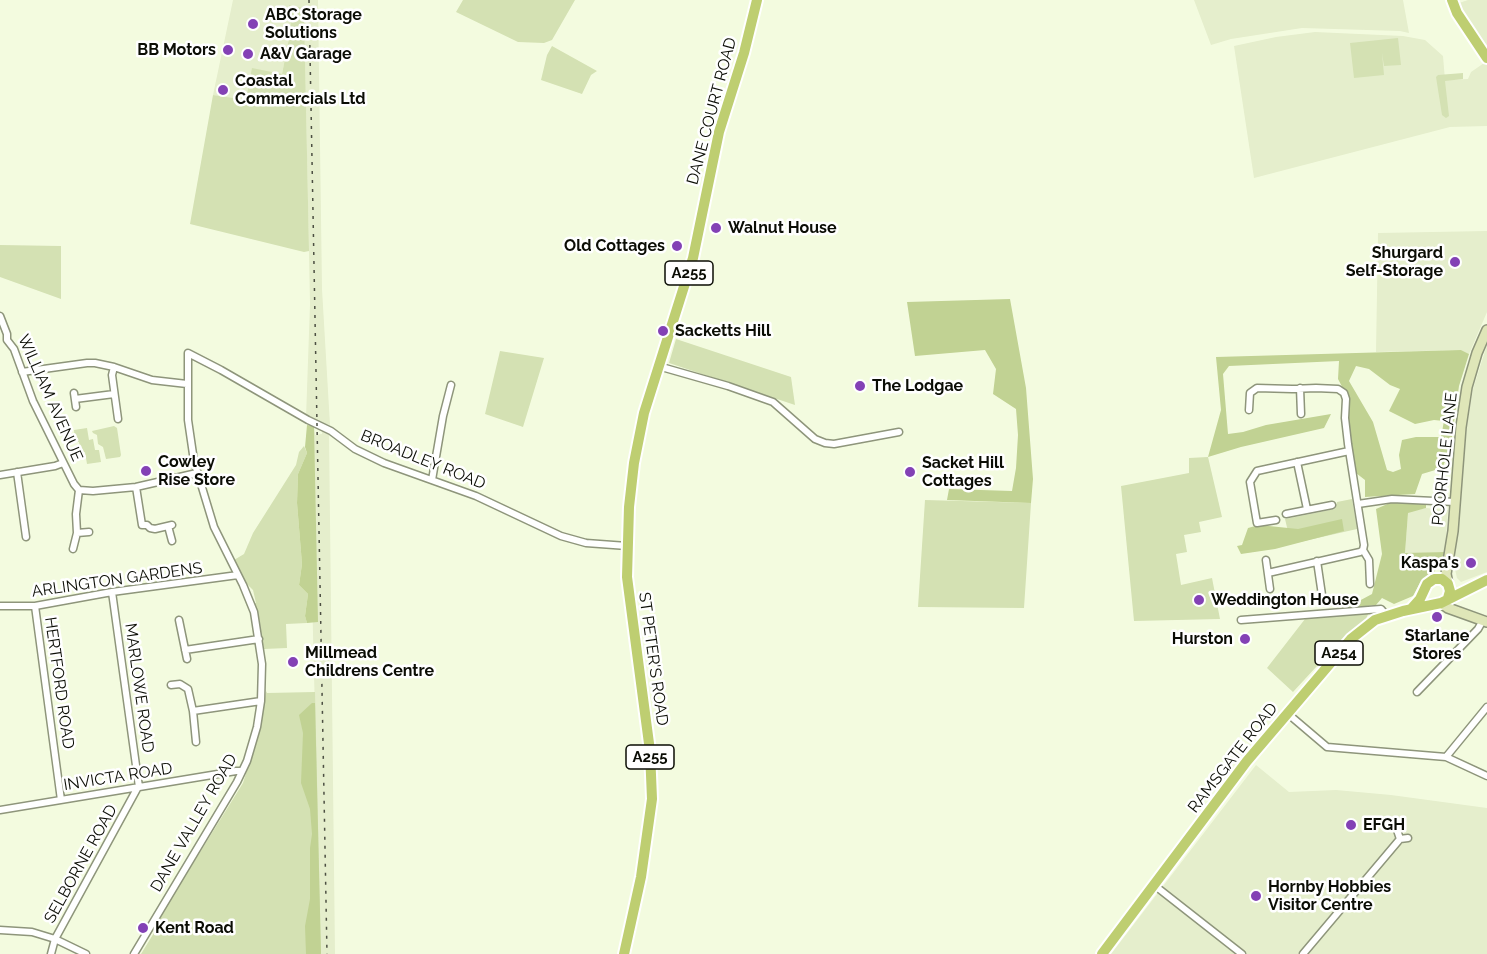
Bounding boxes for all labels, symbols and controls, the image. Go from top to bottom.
place label: ABC Storage Solutions [265,5,362,43]
marker: ABC Storage Solutions [246,17,260,31]
street label: DANE COURT ROAD [683,35,741,187]
place label: BB Motors [137,40,216,60]
marker: BB Motors [221,43,235,57]
place label: A&V Garage [260,44,352,64]
marker: A&V Garage [241,47,255,61]
place label: Coastal Commercials Ltd [235,71,366,109]
marker: Coastal Commercials Ltd [216,83,230,97]
place label: Walnut House [728,218,837,238]
marker: Walnut House [709,221,723,235]
place label: Old Cottages [564,236,665,256]
marker: Old Cottages [670,239,684,253]
place label: Shurgard Self-Storage [1346,243,1443,281]
marker: Shurgard Self-Storage [1448,255,1462,269]
road number: A255 [665,261,713,285]
place label: Sacketts Hill [675,321,771,341]
marker: Sacketts Hill [656,324,670,338]
street label: WILLIAM AVENUE [13,332,87,464]
place label: The Lodgae [872,376,963,396]
marker: The Lodgae [853,379,867,393]
street label: POORHOLE LANE [1428,392,1462,526]
street label: BROADLEY ROAD [358,426,488,494]
place label: Cowley Rise Store [158,452,235,490]
place label: Sacket Hill Cottages [922,453,1004,491]
marker: Cowley Rise Store [139,464,153,478]
marker: Sacket Hill Cottages [903,465,917,479]
place label: Kaspa's [1401,553,1459,573]
marker: Kaspa's [1464,556,1478,570]
street label: ARLINGTON GARDENS [31,559,203,601]
place label: Weddington House [1211,590,1359,610]
street label: ST PETER'S ROAD [634,591,672,727]
marker: Weddington House [1192,593,1206,607]
marker: Starlane Stores [1430,610,1444,624]
street label: HERTFORD ROAD [40,616,78,750]
street label: MARLOWE ROAD [120,622,158,754]
place label: Starlane Stores [1405,626,1469,664]
place label: Hurston [1172,629,1233,649]
marker: Hurston [1238,632,1252,646]
road number: A254 [1315,641,1363,665]
place label: Millmead Childrens Centre [305,643,434,681]
marker: Millmead Childrens Centre [286,655,300,669]
street label: RAMSGATE ROAD [1184,699,1282,817]
road number: A255 [626,745,674,769]
street label: DANE VALLEY ROAD [147,751,241,895]
street label: INVICTA ROAD [62,759,174,795]
street label: SELBORNE ROAD [41,801,121,927]
place label: EFGH [1363,815,1405,835]
marker: EFGH [1344,818,1358,832]
place label: Hornby Hobbies Visitor Centre [1268,877,1391,915]
marker: Hornby Hobbies Visitor Centre [1249,889,1263,903]
place label: Kent Road [155,918,234,938]
marker: Kent Road [136,921,150,935]

